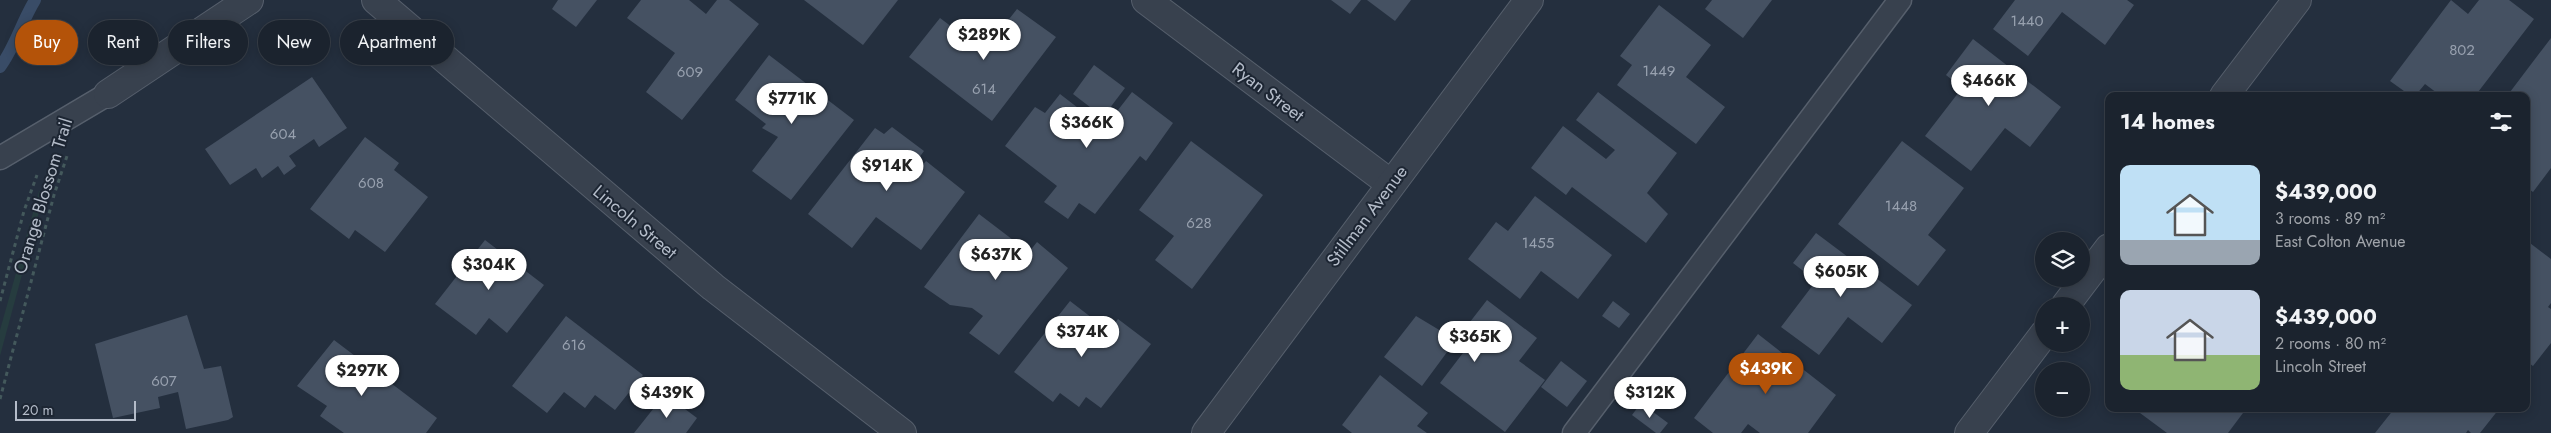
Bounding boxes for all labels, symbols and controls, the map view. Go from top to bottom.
house number: 1440 [2010,10,2044,32]
pin: $289K [949,18,1019,61]
chip: Buy [15,20,78,65]
chip: Rent [88,20,158,65]
chip: Filters [168,20,248,65]
chip: New [258,20,330,65]
chip: Apartment [340,20,454,65]
text: $289K [958,23,1010,46]
house number: 802 [2449,39,2475,61]
street label: Ryan Street [1226,56,1310,128]
house number: 1449 [1643,60,1675,82]
house number: 609 [677,61,703,83]
pin: $466K [1954,64,2024,107]
text: $466K [1962,69,2016,92]
house number: 614 [972,78,996,100]
pin: $771K [757,82,827,125]
text: $771K [768,87,816,110]
pin: $366K [1052,106,1122,149]
text: 14 homes [2120,107,2215,137]
icon: filters [2487,108,2515,136]
text: $366K [1061,111,1113,134]
street label: Orange Blossom Trail [7,115,79,277]
house number: 604 [270,123,296,145]
pin: $914K [852,150,922,192]
text: $914K [861,154,913,177]
street label: Stillman Avenue [1320,160,1414,272]
house number: 608 [358,172,384,194]
text: $439,000 [2275,177,2377,207]
street label: Lincoln Street [587,179,683,265]
icon: home [2160,185,2220,245]
house number: 1448 [1885,195,1917,217]
text: 3 rooms · 89 m² [2275,207,2385,230]
house number: 628 [1186,212,1212,234]
text: East Colton Avenue [2275,230,2406,253]
house number: 1455 [1522,232,1554,254]
map controls [2035,232,2090,417]
button: layers [2035,232,2090,287]
pin: $637K [961,238,1031,281]
text: $637K [970,243,1022,266]
pin: $304K [454,248,524,291]
text: $304K [463,253,515,276]
pin: $605K [1806,256,1876,298]
text: $605K [1815,260,1867,283]
button: + [2035,297,2090,352]
text: $439,000 [2275,302,2377,332]
icon: home [2160,310,2220,370]
pin: $374K [1047,316,1117,358]
text: $374K [1056,320,1108,343]
pin: $365K [1440,320,1510,363]
text: $365K [1449,325,1501,348]
text: 2 rooms · 80 m² [2275,332,2386,355]
house number: 616 [562,334,586,356]
pin: $439K [1731,352,1801,395]
pin: $297K [327,354,397,397]
text: Lincoln Street [2275,355,2366,378]
text: $439K [1740,357,1792,380]
text: $297K [336,359,388,382]
button: − [2035,362,2090,417]
house number: 607 [151,370,177,392]
pin: $439K [632,376,702,419]
pin: $312K [1615,376,1685,419]
text: $439K [641,381,693,404]
text: $312K [1625,381,1675,404]
scale bar [15,398,136,421]
text: 20 m [22,400,54,420]

